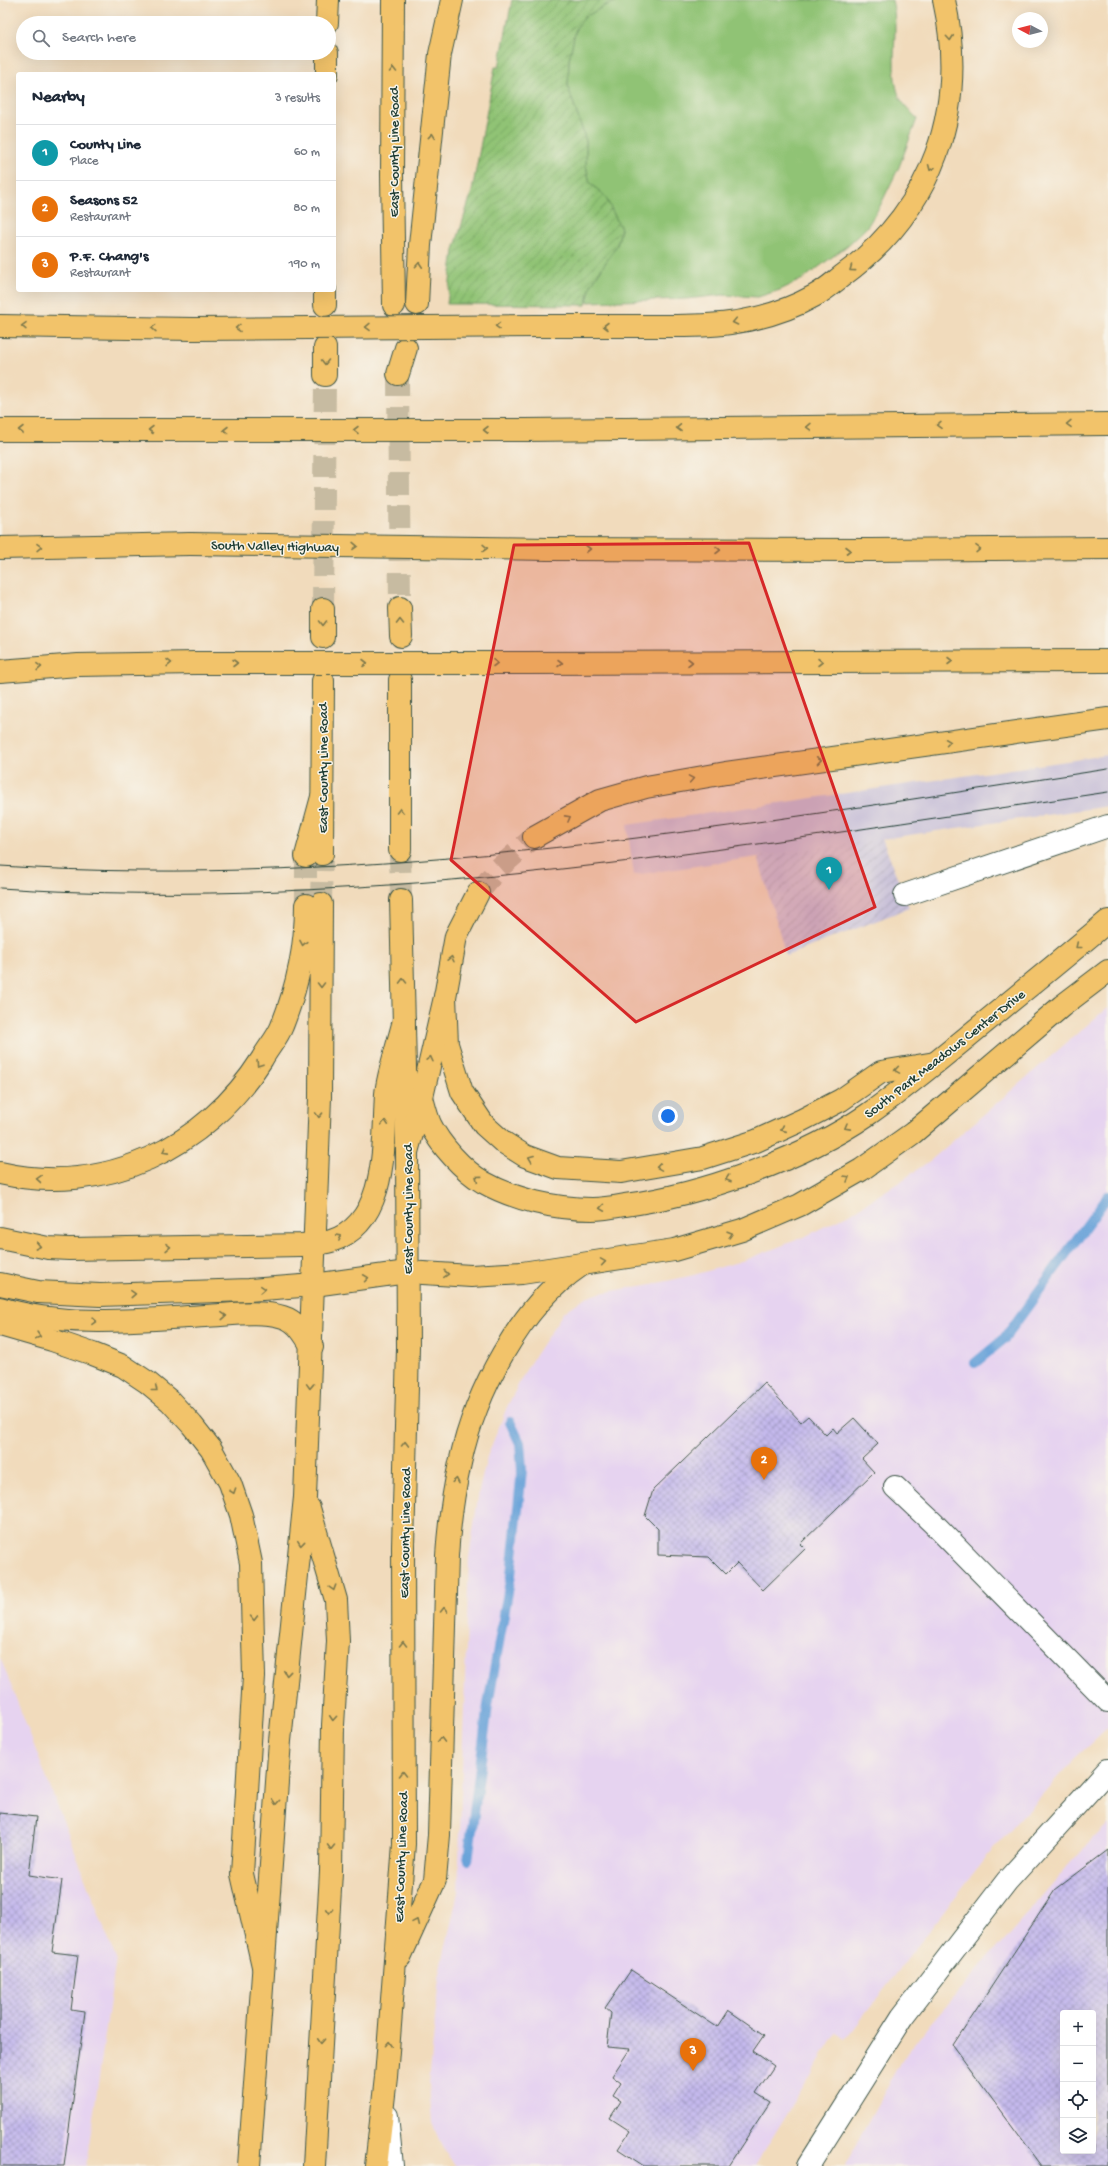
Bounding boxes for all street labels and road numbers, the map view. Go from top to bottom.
street label: East County Line Road [387,85,404,217]
street label: South Valley Highway [211,538,339,557]
street label: East County Line Road [316,701,333,833]
street label: South Park Meadows Center Drive [862,986,1030,1123]
street label: East County Line Road [401,1142,418,1274]
street label: East County Line Road [397,1466,416,1598]
street label: East County Line Road [392,1790,413,1923]

